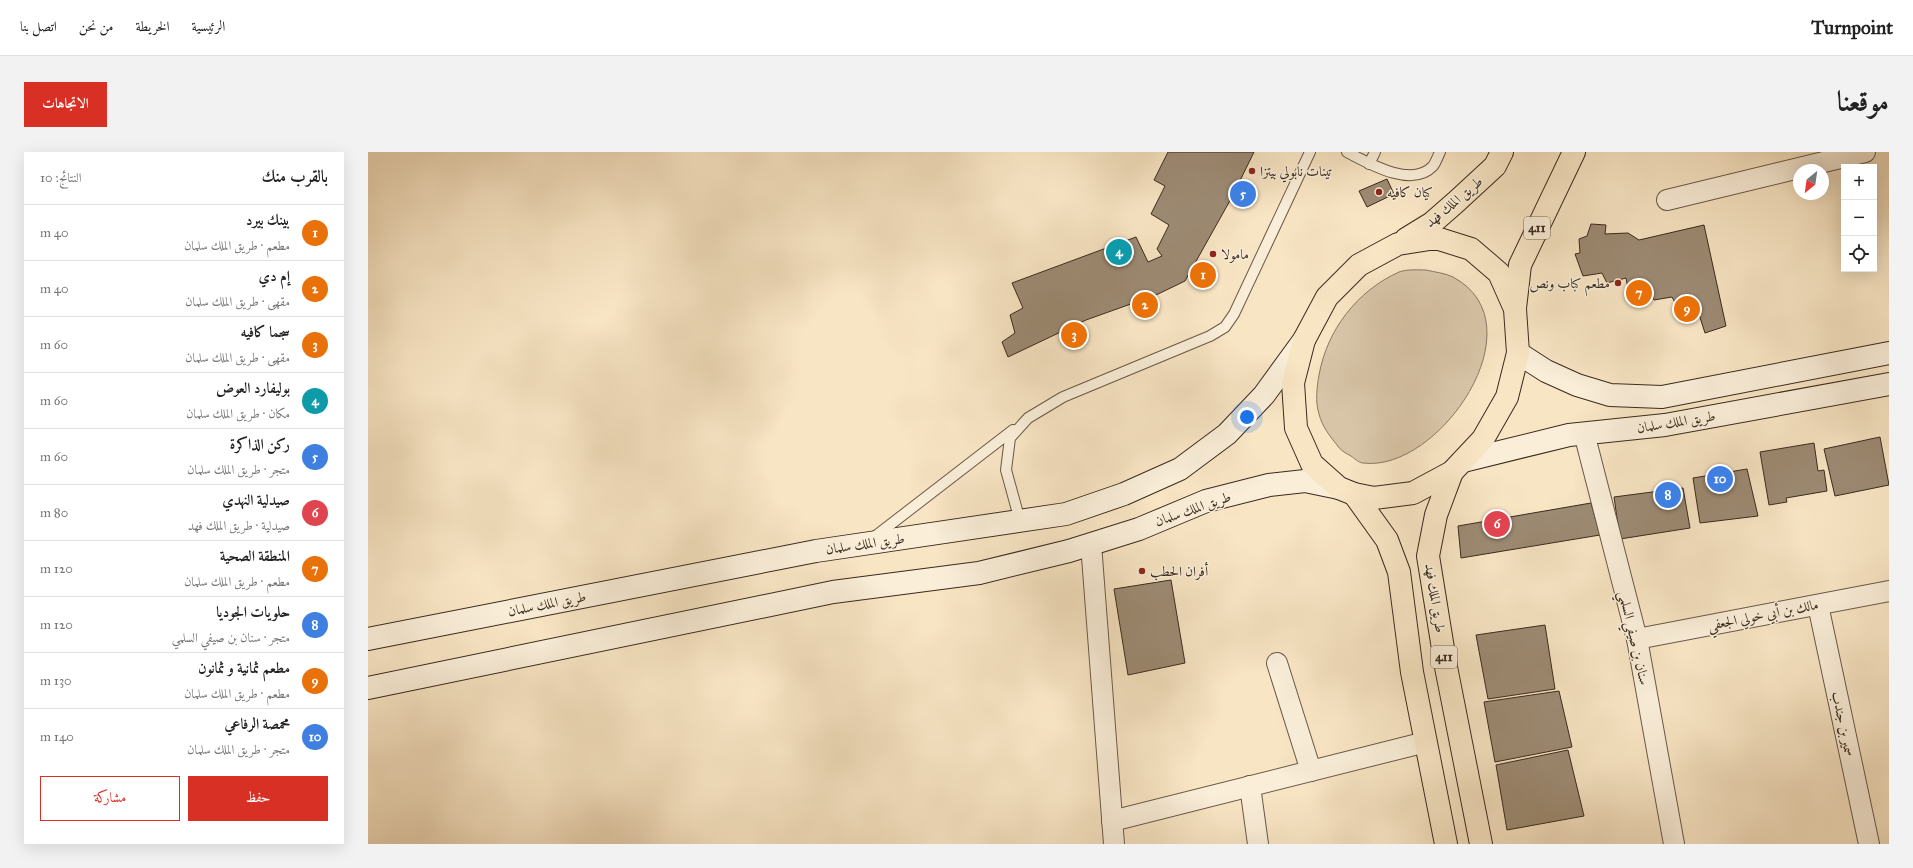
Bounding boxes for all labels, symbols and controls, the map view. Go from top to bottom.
text: Turnpoint [1811,16,1893,39]
text: اتصل بنا [20,18,57,35]
text: من نحن [79,18,114,35]
text: الخريطة [136,18,170,35]
text: الرئيسية [192,18,225,35]
button: الاتجاهات [24,82,107,127]
text: موقعنا [1837,84,1889,119]
place label: تينات نابولي بيتزا [1260,163,1332,183]
north arrow [1793,164,1829,200]
map controls [1841,164,1877,272]
button: + [1841,164,1877,200]
text: بالقرب منك [262,166,328,187]
marker: تينات نابولي بيتزا [1247,166,1257,176]
text: النتائج: 10 [40,170,82,186]
street label: طريق الملك فهد [1422,173,1486,231]
pin: 5 [1230,179,1256,209]
place label: كيان كافيه [1387,184,1433,201]
marker: كيان كافيه [1374,187,1384,197]
button: − [1841,200,1877,236]
text: بينك بيرد [246,211,290,229]
road number: 411 [1524,217,1550,239]
text: 40 m [40,225,69,241]
text: 1 [312,225,318,241]
button: locate [1841,236,1877,272]
pin: 4 [1106,237,1132,267]
text: مطعم · طريق الملك سلمان [184,238,290,254]
place label: مامولا [1221,246,1249,263]
marker: مامولا [1208,249,1218,259]
pin: 1 [1190,260,1216,290]
text: إم دي [259,267,290,285]
place label: مطعم كباب ونص [1529,275,1610,297]
marker: مطعم كباب ونص [1613,278,1623,288]
pin: 7 [1626,278,1652,308]
text: 40 m [40,281,69,297]
text: 2 [312,281,318,297]
pin: 2 [1132,290,1158,320]
text: مقهى · طريق الملك سلمان [185,294,290,310]
pin: 9 [1674,294,1700,324]
pin: 3 [1061,320,1087,350]
text: سجما كافيه [241,323,290,341]
text: 60 m [40,337,68,353]
text: 3 [312,337,318,353]
text: مقهى · طريق الملك سلمان [185,350,290,366]
text: بوليفارد العوض [216,379,290,397]
text: 60 m [40,393,68,409]
text: 4 [311,393,319,409]
text: مكان · طريق الملك سلمان [186,406,290,422]
your location [1237,407,1257,427]
street label: طريق الملك سلمان [1635,407,1717,437]
text: ركن الذاكرة [230,435,290,453]
text: 60 m [40,449,68,465]
text: 5 [312,449,318,465]
text: متجر · طريق الملك سلمان [187,462,290,478]
pin: 10 [1707,464,1733,494]
pin: 8 [1655,480,1681,510]
street label: طريق الملك سلمان [1153,488,1233,530]
text: صيدلية النهدي [222,491,290,509]
text: 80 m [40,505,68,521]
text: 6 [312,505,318,521]
pin: 6 [1484,509,1510,539]
text: صيدلية · طريق الملك فهد [188,518,290,534]
street label: طريق الملك سلمان [824,530,906,558]
text: المنطقة الصحية [220,547,290,565]
text: 120 m [40,561,73,577]
text: 7 [312,561,318,577]
place label: أفران الحطب [1150,561,1209,581]
street label: طريق الملك فهد [1421,562,1449,634]
marker: أفران الحطب [1137,566,1147,576]
text: مطعم · طريق الملك سلمان [184,574,290,590]
street label: طريق الملك سلمان [506,588,588,620]
street label: سنان بن صيفي السلمي [1610,589,1653,688]
street label: مالك بن أبي خولي الجعفي [1706,594,1821,639]
text: حلويات الجوديا [216,603,290,621]
text: 120 m [40,617,73,633]
text: 8 [312,617,318,633]
text: متجر · سنان بن صيفي السلمي [172,630,290,646]
road number: 411 [1431,646,1457,668]
text: مطعم ثمانية و ثمانون [198,659,290,677]
text: 130 m [40,673,72,689]
text: 9 [312,673,319,689]
text: مطعم · طريق الملك سلمان [184,686,290,702]
street label: سمير بن جندب [1828,690,1858,758]
text: محمصة الرفاعي [224,715,290,733]
text: 140 m [40,729,74,745]
text: 10 [309,729,321,745]
text: متجر · طريق الملك سلمان [187,742,290,758]
button: مشاركة [40,776,180,821]
button: حفظ [188,776,328,821]

